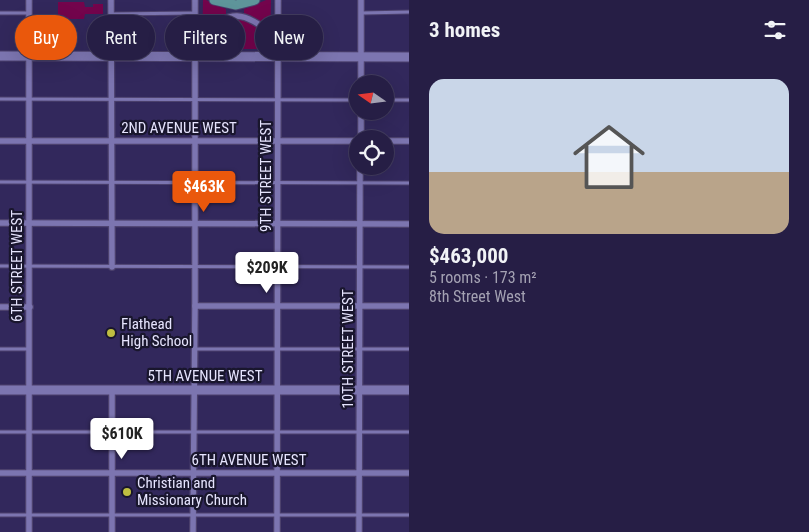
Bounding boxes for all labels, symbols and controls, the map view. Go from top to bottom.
chip: Buy [15,15,77,60]
chip: Rent [87,15,155,60]
chip: Filters [165,15,245,60]
chip: New [255,15,323,60]
icon: filters [761,16,789,44]
text: 3 homes [429,18,500,42]
north arrow [349,75,394,120]
map controls [349,75,394,175]
icon: home [564,112,654,202]
street label: 2ND AVENUE WEST [121,119,237,137]
street label: 9TH STREET WEST [257,120,275,232]
button: locate [349,130,394,175]
pin: $463K [169,170,239,213]
text: $463K [183,177,225,196]
street label: 6TH STREET WEST [8,210,26,322]
text: $463,000 [429,244,508,268]
pin: $209K [232,252,302,294]
text: $209K [246,258,288,277]
text: 5 rooms · 173 m² [429,268,537,287]
text: 8th Street West [429,287,526,306]
street label: 10TH STREET WEST [339,289,357,409]
place label: Flathead High School [121,315,192,350]
marker: Flathead High School [105,327,117,339]
street label: 5TH AVENUE WEST [148,367,263,385]
pin: $610K [87,418,157,460]
text: $610K [101,424,143,443]
street label: 6TH AVENUE WEST [192,451,307,469]
place label: Christian and Missionary Church [137,474,247,509]
marker: Christian and Missionary Church [121,486,133,498]

